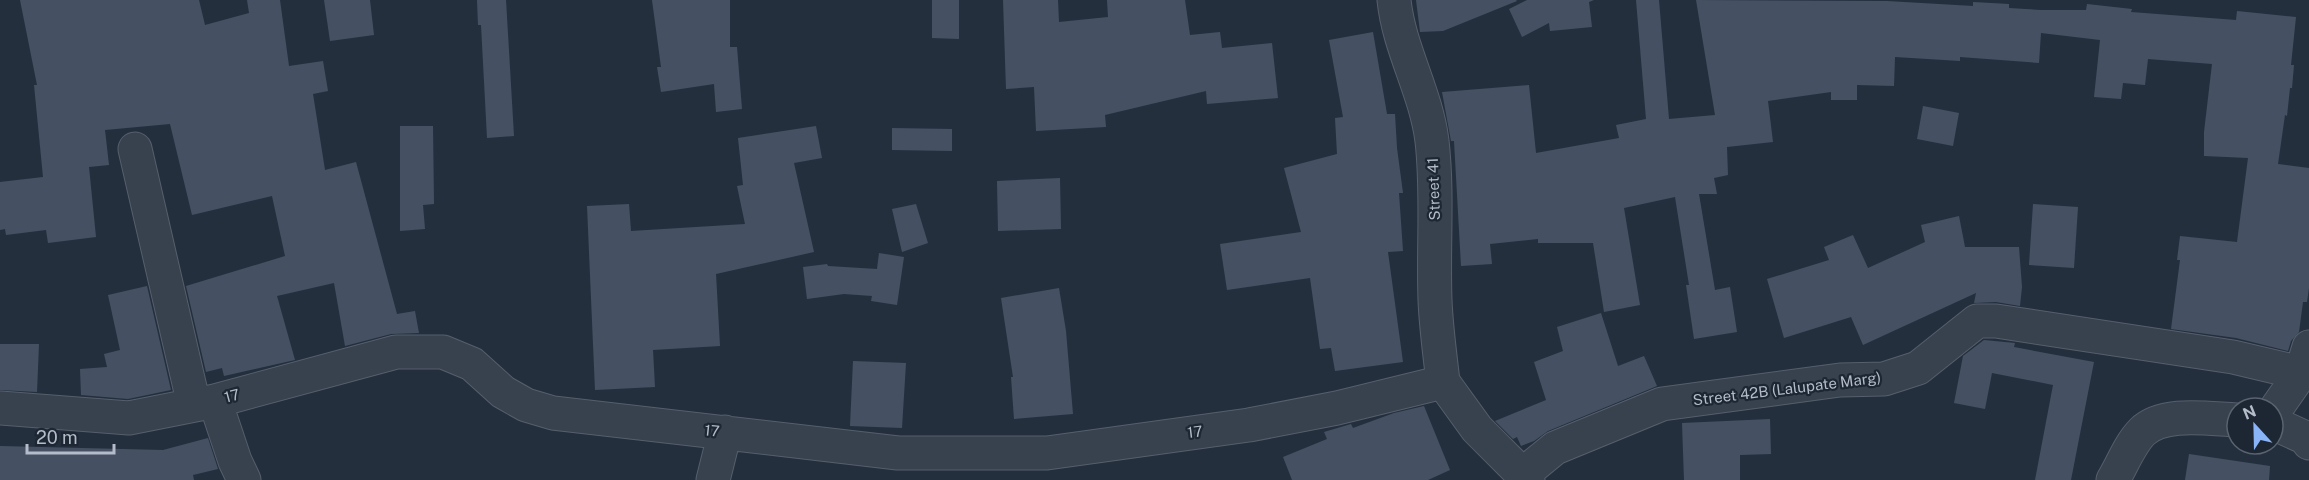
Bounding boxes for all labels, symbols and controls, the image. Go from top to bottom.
street label: Street 41 [1424,157,1443,221]
street label: Street 42B (Lalupate Marg) [1692,369,1882,408]
street label: 17 [222,385,241,406]
north arrow [2225,396,2285,456]
text: N [2240,401,2259,424]
scale bar [27,417,114,455]
street label: 17 [704,421,720,440]
street label: 17 [1186,422,1203,441]
text: 20 m [36,427,78,448]

